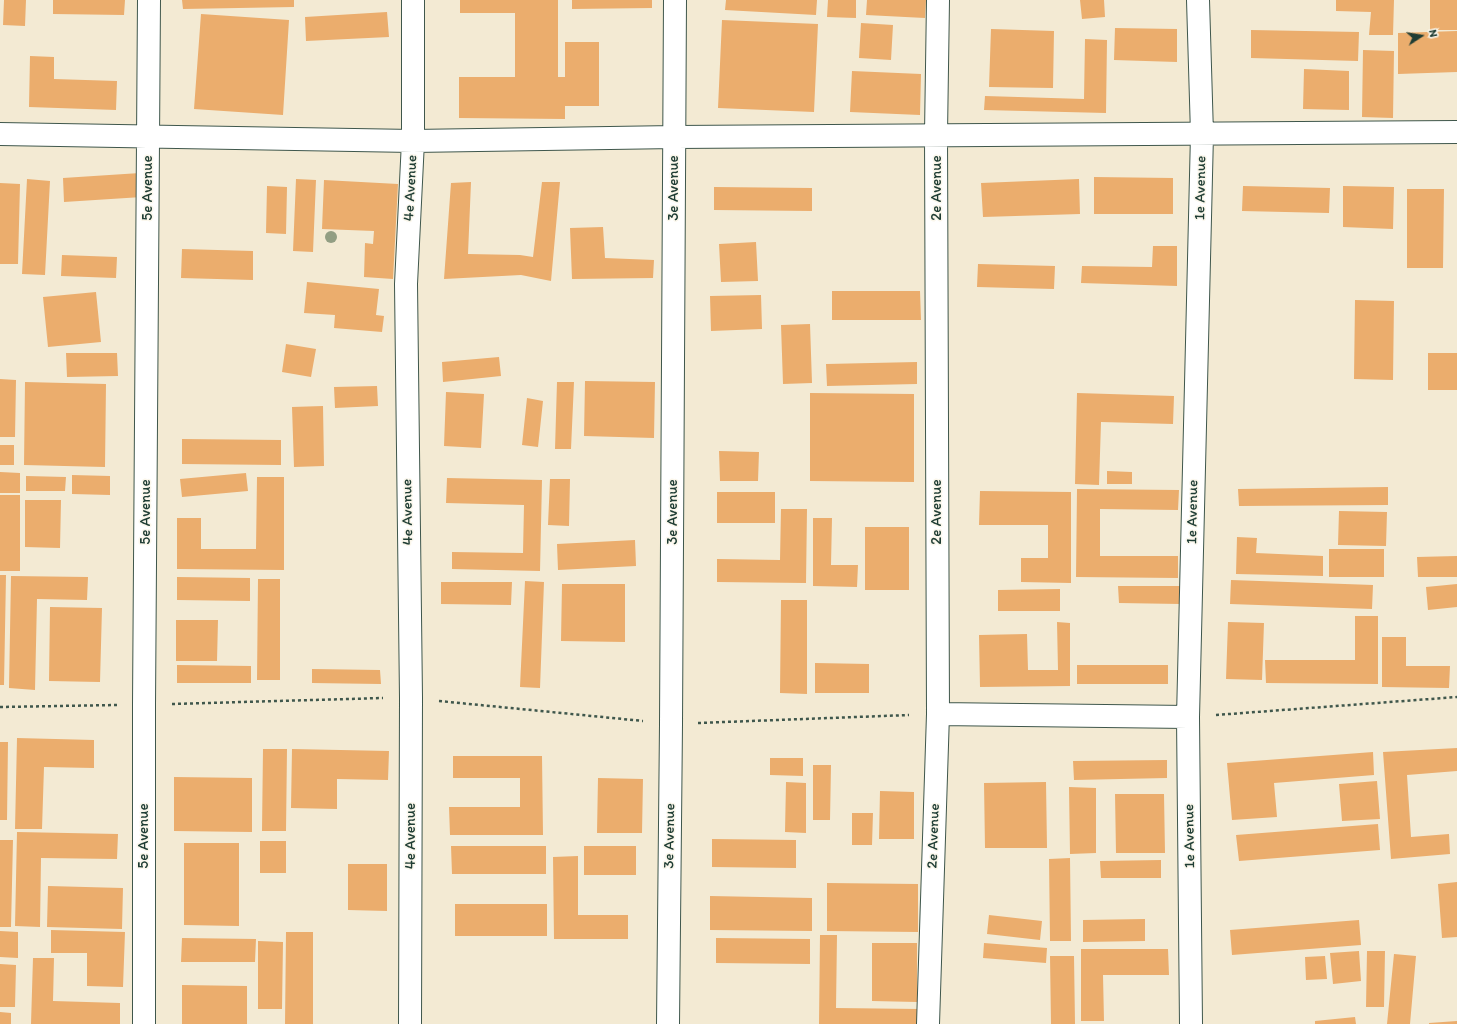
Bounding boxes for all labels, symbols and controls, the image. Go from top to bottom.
north arrow [1401,16,1441,56]
text: N [1426,28,1440,38]
street label: 4e Avenue [400,154,422,222]
street label: 5e Avenue [139,155,157,221]
street label: 3e Avenue [665,155,683,221]
street label: 2e Avenue [928,155,946,221]
street label: 1e Avenue [1191,156,1211,220]
street label: 5e Avenue [137,479,155,545]
street label: 4e Avenue [398,479,418,545]
street label: 3e Avenue [664,479,682,545]
street label: 2e Avenue [928,479,946,545]
street label: 1e Avenue [1183,480,1203,544]
street label: 5e Avenue [135,803,153,869]
street label: 4e Avenue [402,803,420,869]
street label: 3e Avenue [660,803,680,869]
street label: 2e Avenue [924,803,944,869]
street label: 1e Avenue [1180,804,1200,868]

